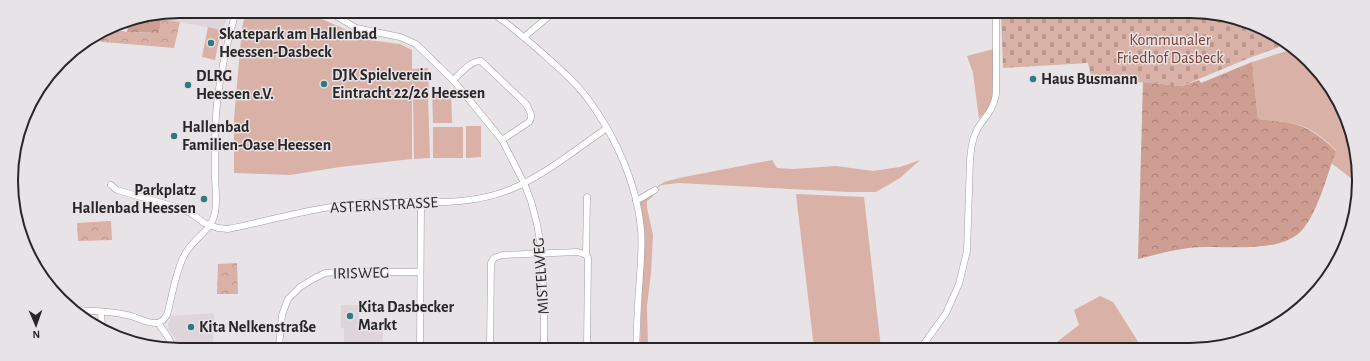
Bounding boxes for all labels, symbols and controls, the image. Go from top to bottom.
place label: Skatepark am Hallenbad Heessen-Dasbeck [219,26,378,60]
park label: Kommunaler Friedhof Dasbeck [1116,32,1224,66]
marker: Skatepark am Hallenbad Heessen-Dasbeck [206,38,216,48]
place label: DJK Spielverein Eintracht 22/26 Heessen [332,67,485,101]
place label: DLRG Heessen e.V. [196,68,274,102]
place label: Haus Busmann [1041,71,1138,87]
marker: Haus Busmann [1028,74,1038,84]
marker: DJK Spielverein Eintracht 22/26 Heessen [319,79,329,89]
marker: DLRG Heessen e.V. [183,80,193,90]
place label: Hallenbad Familien-Oase Heessen [182,119,331,153]
marker: Hallenbad Familien-Oase Heessen [169,131,179,141]
place label: Parkplatz Hallenbad Heessen [72,182,196,216]
marker: Parkplatz Hallenbad Heessen [199,194,209,204]
street label: ASTERNSTRASSE [330,194,439,216]
street label: MISTELWEG [530,237,552,315]
street label: IRISWEG [333,265,389,281]
place label: Kita Dasbecker Markt [358,299,455,333]
north arrow [16,305,56,345]
marker: Kita Dasbecker Markt [345,311,355,321]
place label: Kita Nelkenstraße [199,319,316,335]
marker: Kita Nelkenstraße [186,322,196,332]
text: N [32,329,40,340]

